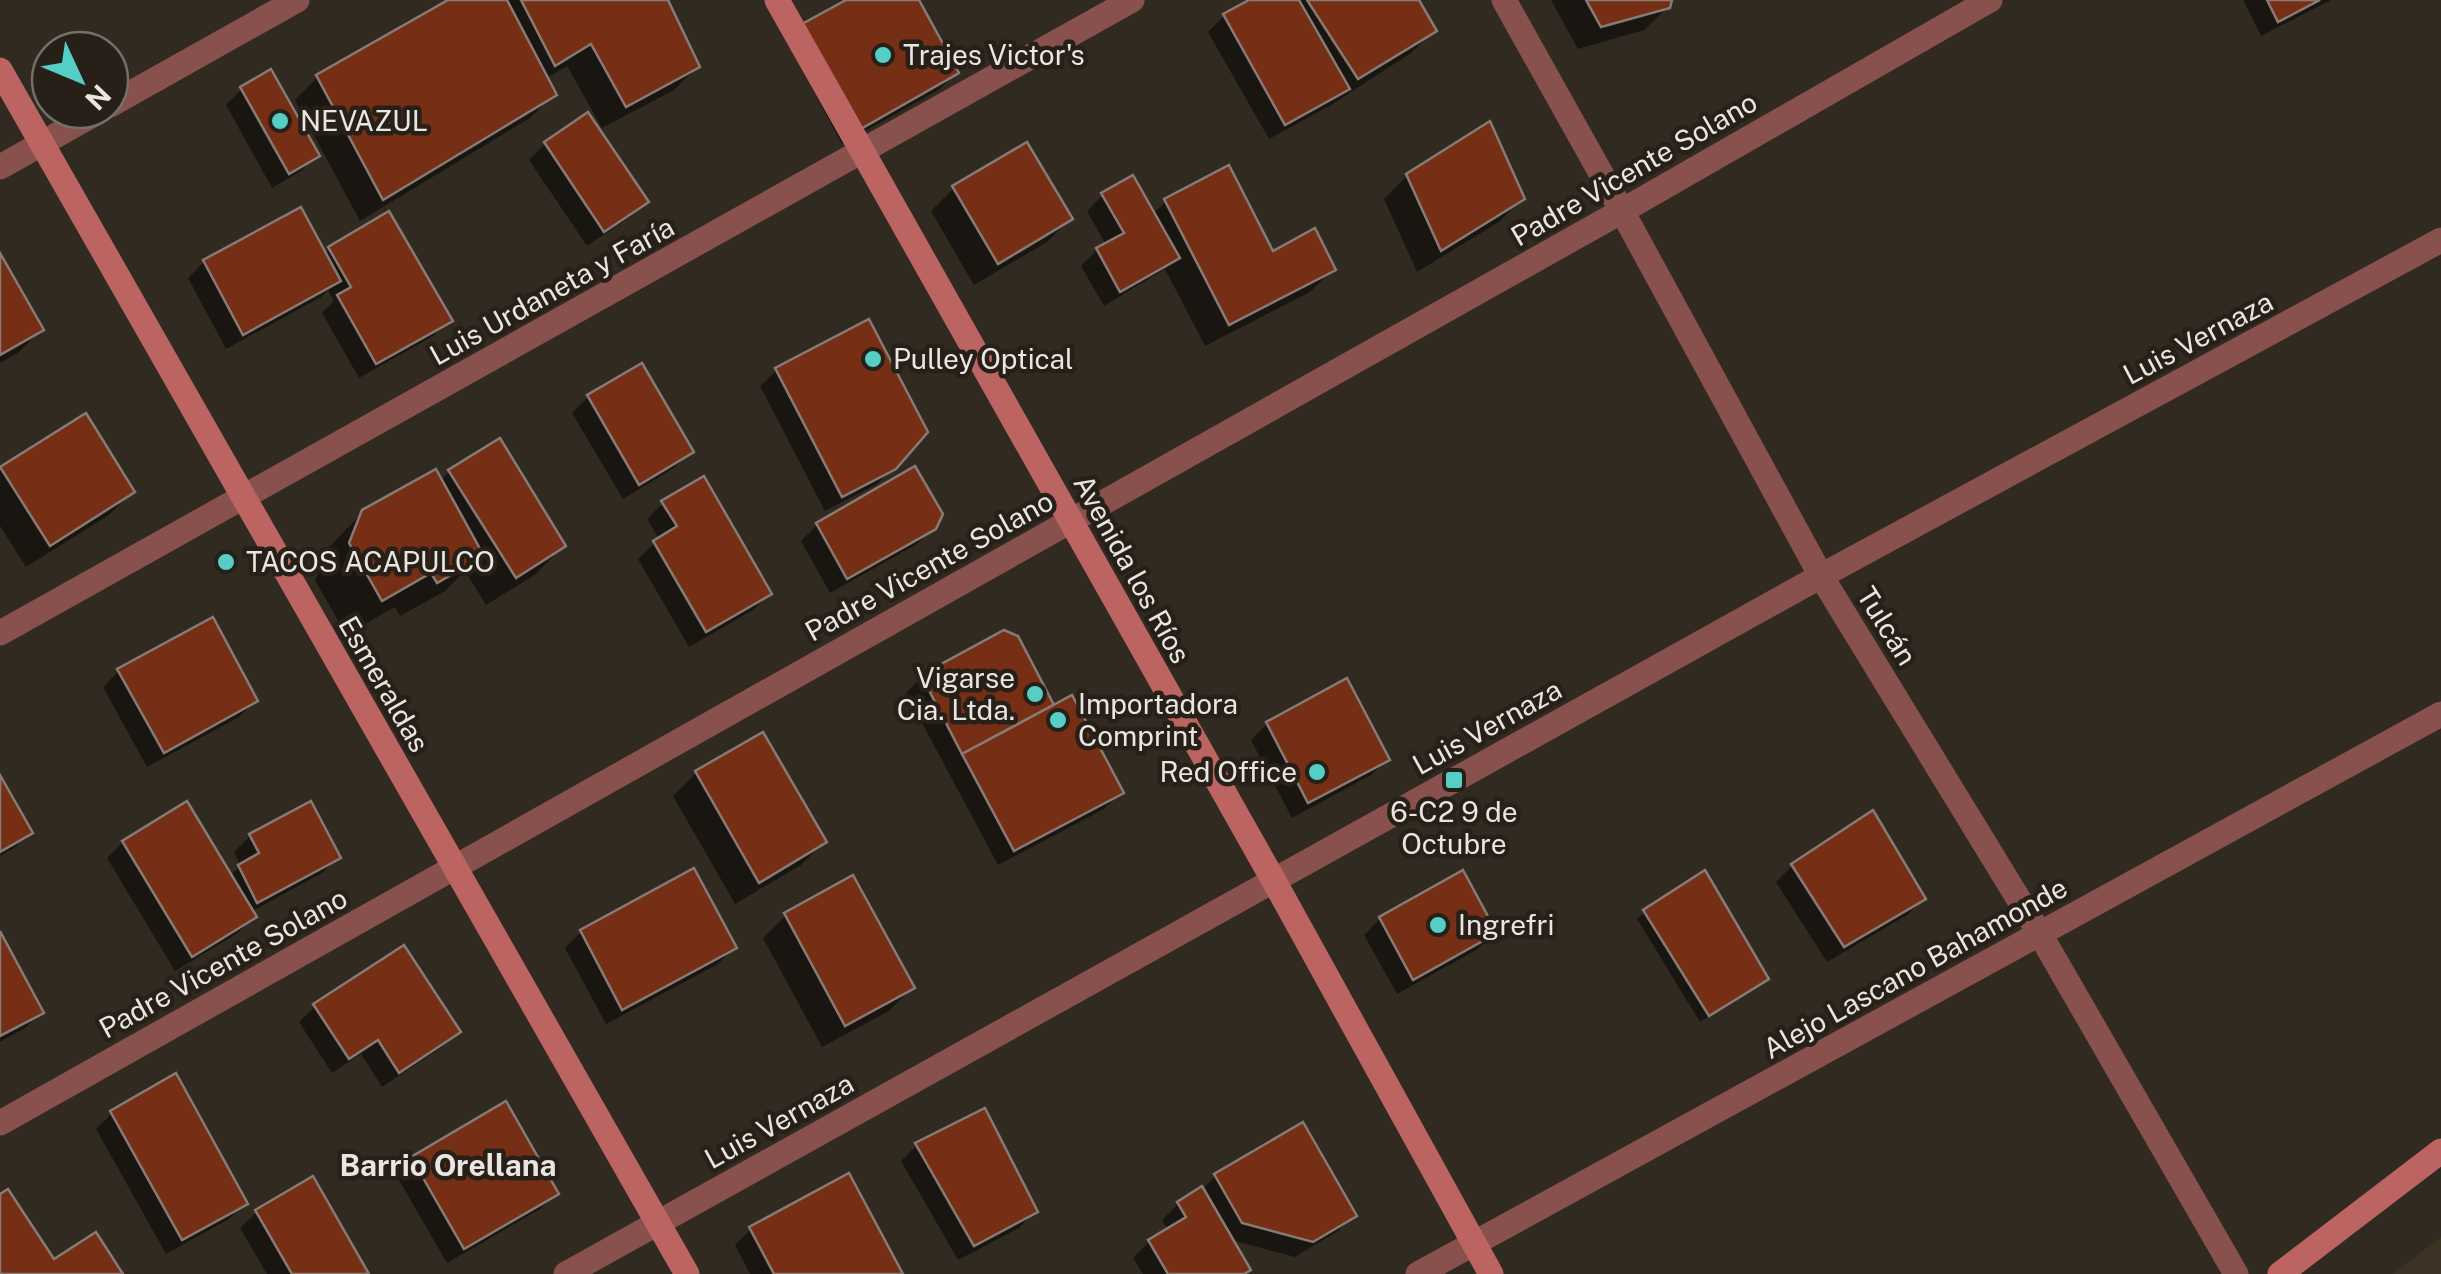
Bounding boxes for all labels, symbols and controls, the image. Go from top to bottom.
north arrow [30,30,130,130]
place label: Trajes Victor's [903,38,1085,71]
marker: Trajes Victor's [872,44,894,66]
text: N [79,78,118,117]
street label: Padre Vicente Solano [1505,85,1762,252]
place label: NEVAZUL [300,104,428,137]
marker: NEVAZUL [269,110,291,132]
street label: Luis Urdaneta y Faría [424,210,680,371]
street label: Luis Vernaza [2117,284,2278,391]
place label: Pulley Optical [893,342,1074,375]
marker: Pulley Optical [862,348,884,370]
street label: Avenida los Ríos [1067,469,1198,669]
street label: Padre Vicente Solano [799,484,1058,647]
place label: TACOS ACAPULCO [246,545,495,578]
marker: TACOS ACAPULCO [215,551,237,573]
street label: Tulcán [1851,581,1924,671]
street label: Esmeraldas [332,610,437,758]
place label: Vigarse Cia. Ltda. [897,661,1015,726]
street label: Luis Vernaza [1407,672,1567,781]
marker: Vigarse Cia. Ltda. [1024,683,1046,705]
place label: Importadora Comprint [1078,687,1238,752]
marker: Importadora Comprint [1047,709,1069,731]
place label: Red Office [1159,755,1297,788]
marker: Red Office [1306,761,1328,783]
marker: 6-C2 9 de Octubre [1443,769,1465,791]
place label: 6-C2 9 de Octubre [1390,795,1518,860]
street label: Alejo Lascano Bahamonde [1757,870,2072,1065]
street label: Padre Vicente Solano [93,881,352,1044]
place label: Ingrefri [1458,908,1555,941]
marker: Ingrefri [1427,914,1449,936]
street label: Luis Vernaza [699,1066,859,1175]
district label: Barrio Orellana [339,1147,557,1183]

